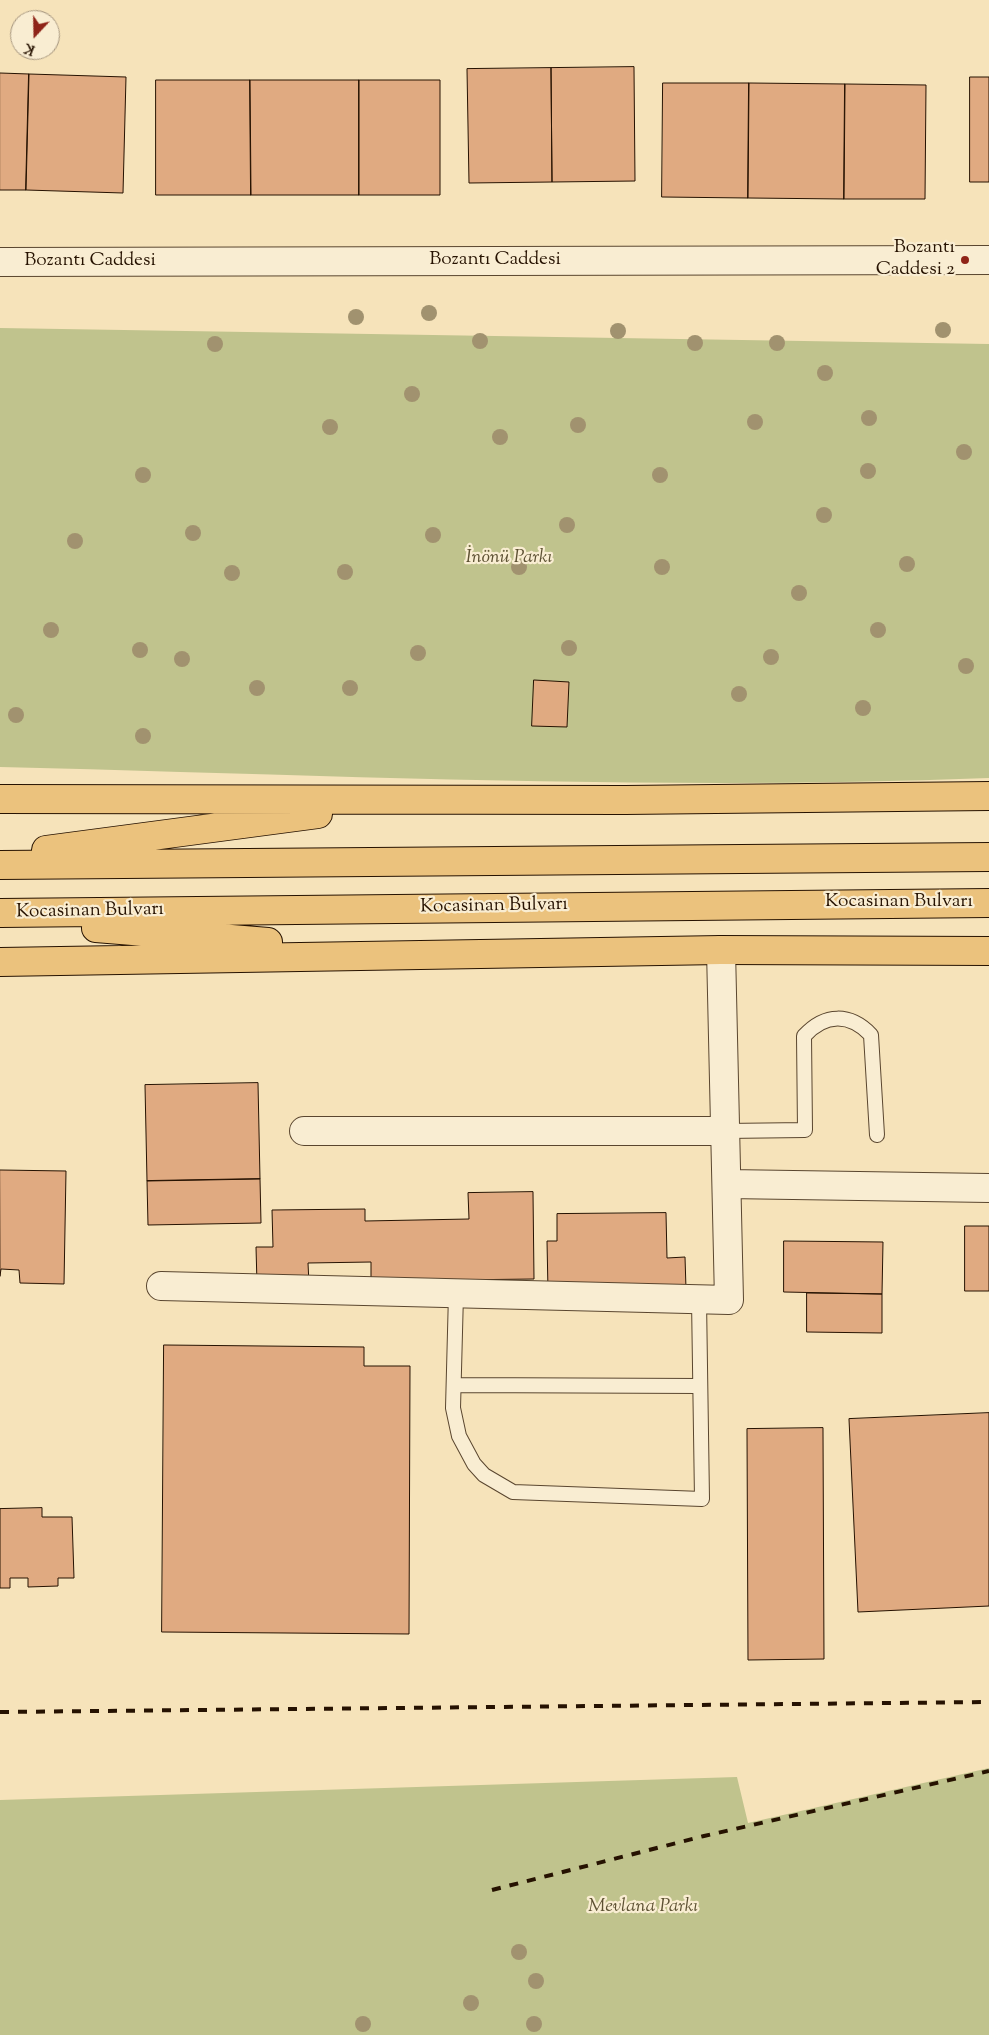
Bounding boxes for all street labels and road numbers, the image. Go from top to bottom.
street label: Bozantı Caddesi [429,250,561,272]
street label: Bozantı Caddesi [24,251,156,273]
street label: Kocasinan Bulvarı [825,892,973,914]
street label: Kocasinan Bulvarı [420,894,568,920]
street label: Kocasinan Bulvarı [16,899,164,925]

